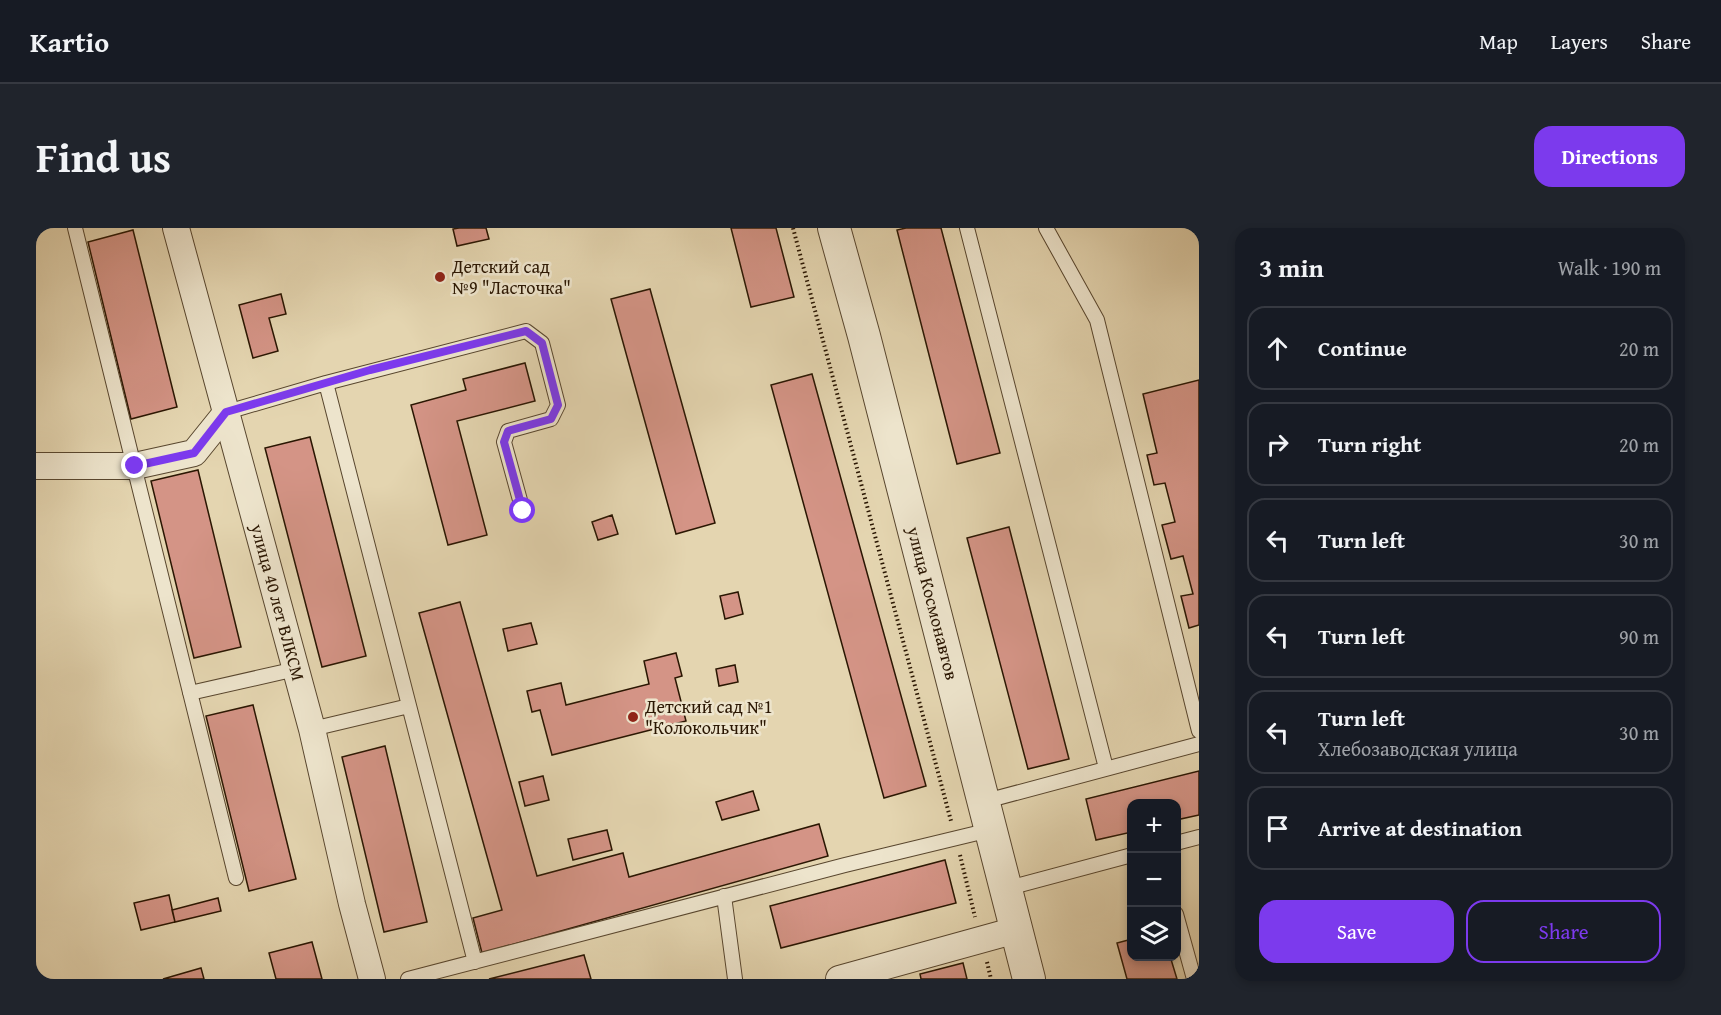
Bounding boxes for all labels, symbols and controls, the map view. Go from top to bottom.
text: Kartio [30,21,109,62]
text: Map [1479,26,1518,57]
text: Layers [1551,26,1608,57]
text: Share [1641,26,1691,57]
text: Find us [36,126,171,187]
button: Directions [1534,126,1685,187]
text: 3 min [1259,248,1324,287]
place label: Детский сад №9 "Ласточка" [451,253,571,301]
text: Walk · 190 m [1558,253,1661,282]
marker: Детский сад №9 "Ласточка" [433,270,447,284]
icon: ahead [1261,332,1294,365]
text: Continue [1318,332,1407,364]
text: 20 m [1619,334,1659,363]
icon: right [1261,428,1294,461]
text: Turn right [1318,428,1421,460]
text: 20 m [1619,430,1659,459]
route end [121,452,147,478]
route start [509,497,535,523]
street label: улица 40 лет ВЛКСМ [244,520,312,684]
street label: улица Космонавтов [900,523,966,683]
icon: left [1261,524,1294,557]
text: Turn left [1318,524,1405,556]
text: 30 m [1619,526,1659,555]
icon: left [1261,620,1294,653]
text: Turn left [1318,620,1405,652]
text: 90 m [1619,622,1659,651]
place label: Детский сад №1 "Колокольчик" [644,693,772,741]
text: Turn left [1318,702,1405,734]
marker: Детский сад №1 "Колокольчик" [626,710,640,724]
icon: left [1261,716,1294,749]
text: 30 m [1619,718,1659,747]
text: Хлебозаводская улица [1318,734,1518,763]
map controls [1127,799,1181,961]
button: + [1127,799,1181,853]
icon: arrive [1261,812,1294,845]
text: Arrive at destination [1318,812,1522,844]
button: − [1127,853,1181,907]
button: Save [1259,900,1454,963]
button: Share [1466,900,1661,963]
button: layers [1127,907,1181,961]

